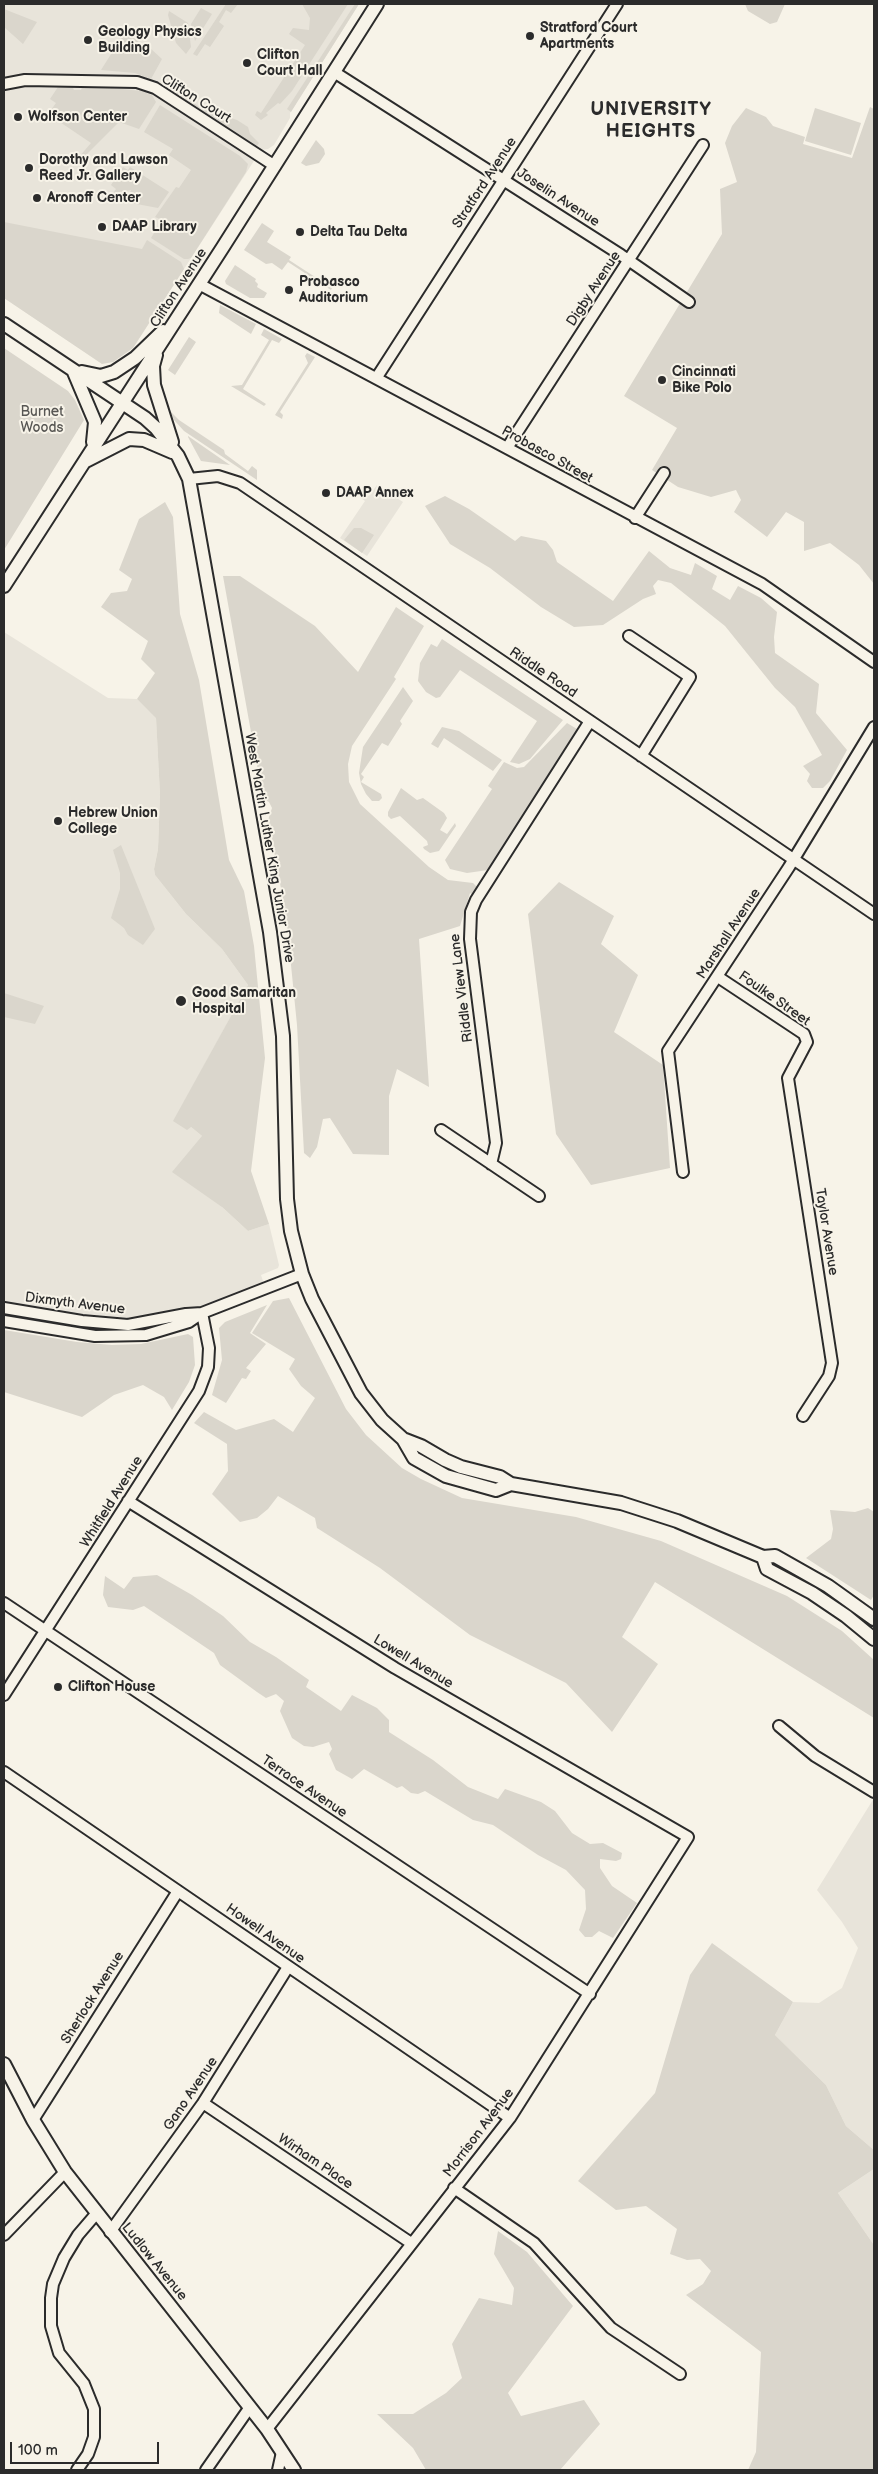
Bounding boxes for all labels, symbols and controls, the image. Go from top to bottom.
place label: Stratford Court Apartments [540,20,637,52]
place label: Geology Physics Building [98,24,202,56]
marker: Stratford Court Apartments [524,30,536,42]
marker: Geology Physics Building [82,34,94,46]
place label: Clifton Court Hall [257,47,322,80]
marker: Clifton Court Hall [241,57,253,69]
street label: Clifton Court [158,71,234,127]
district label: UNIVERSITY HEIGHTS [589,99,713,143]
place label: Wolfson Center [28,109,127,125]
marker: Wolfson Center [12,111,24,123]
street label: Stratford Avenue [449,134,521,232]
place label: Dorothy and Lawson Reed Jr. Gallery [39,152,168,184]
marker: Dorothy and Lawson Reed Jr. Gallery [23,162,35,174]
street label: Joselin Avenue [513,165,603,231]
place label: Aronoff Center [47,190,141,206]
marker: Aronoff Center [31,192,43,204]
place label: DAAP Library [112,219,197,235]
marker: DAAP Library [96,221,108,233]
place label: Delta Tau Delta [310,224,407,240]
marker: Delta Tau Delta [294,226,306,238]
street label: Clifton Avenue [147,245,211,331]
street label: Digby Avenue [563,248,625,330]
place label: Probasco Auditorium [299,274,368,306]
marker: Probasco Auditorium [283,284,295,296]
place label: Cincinnati Bike Polo [672,364,736,397]
marker: Cincinnati Bike Polo [656,374,668,386]
park label: Burnet Woods [21,404,63,437]
street label: Probasco Street [498,423,596,487]
place label: DAAP Annex [336,485,413,501]
marker: DAAP Annex [320,487,332,499]
street label: Riddle Road [506,644,580,702]
street label: West Martin Luther King Junior Drive [241,732,297,964]
place label: Hebrew Union College [68,805,158,838]
marker: Hebrew Union College [52,815,64,827]
street label: Marshall Avenue [693,886,765,982]
street label: Riddle View Lane [447,933,477,1043]
street label: Foulke Street [735,968,813,1030]
place label: Good Samaritan Hospital [192,985,296,1018]
marker: Good Samaritan Hospital [174,994,188,1008]
street label: Taylor Avenue [811,1187,841,1277]
street label: Dixmyth Avenue [24,1290,126,1318]
street label: Whitfield Avenue [77,1453,147,1551]
street label: Lowell Avenue [370,1632,456,1692]
place label: Clifton House [68,1679,155,1695]
marker: Clifton House [52,1681,64,1693]
street label: Terrace Avenue [258,1752,350,1822]
street label: Howell Avenue [222,1901,308,1967]
street label: Sherlock Avenue [58,1949,128,2047]
street label: Gano Avenue [160,2054,222,2134]
street label: Morrison Avenue [440,2085,518,2181]
street label: Wirham Place [274,2131,356,2193]
street label: Ludlow Avenue [118,2220,190,2304]
scale bar [12,2432,161,2464]
text: 100 m [18,2441,58,2460]

